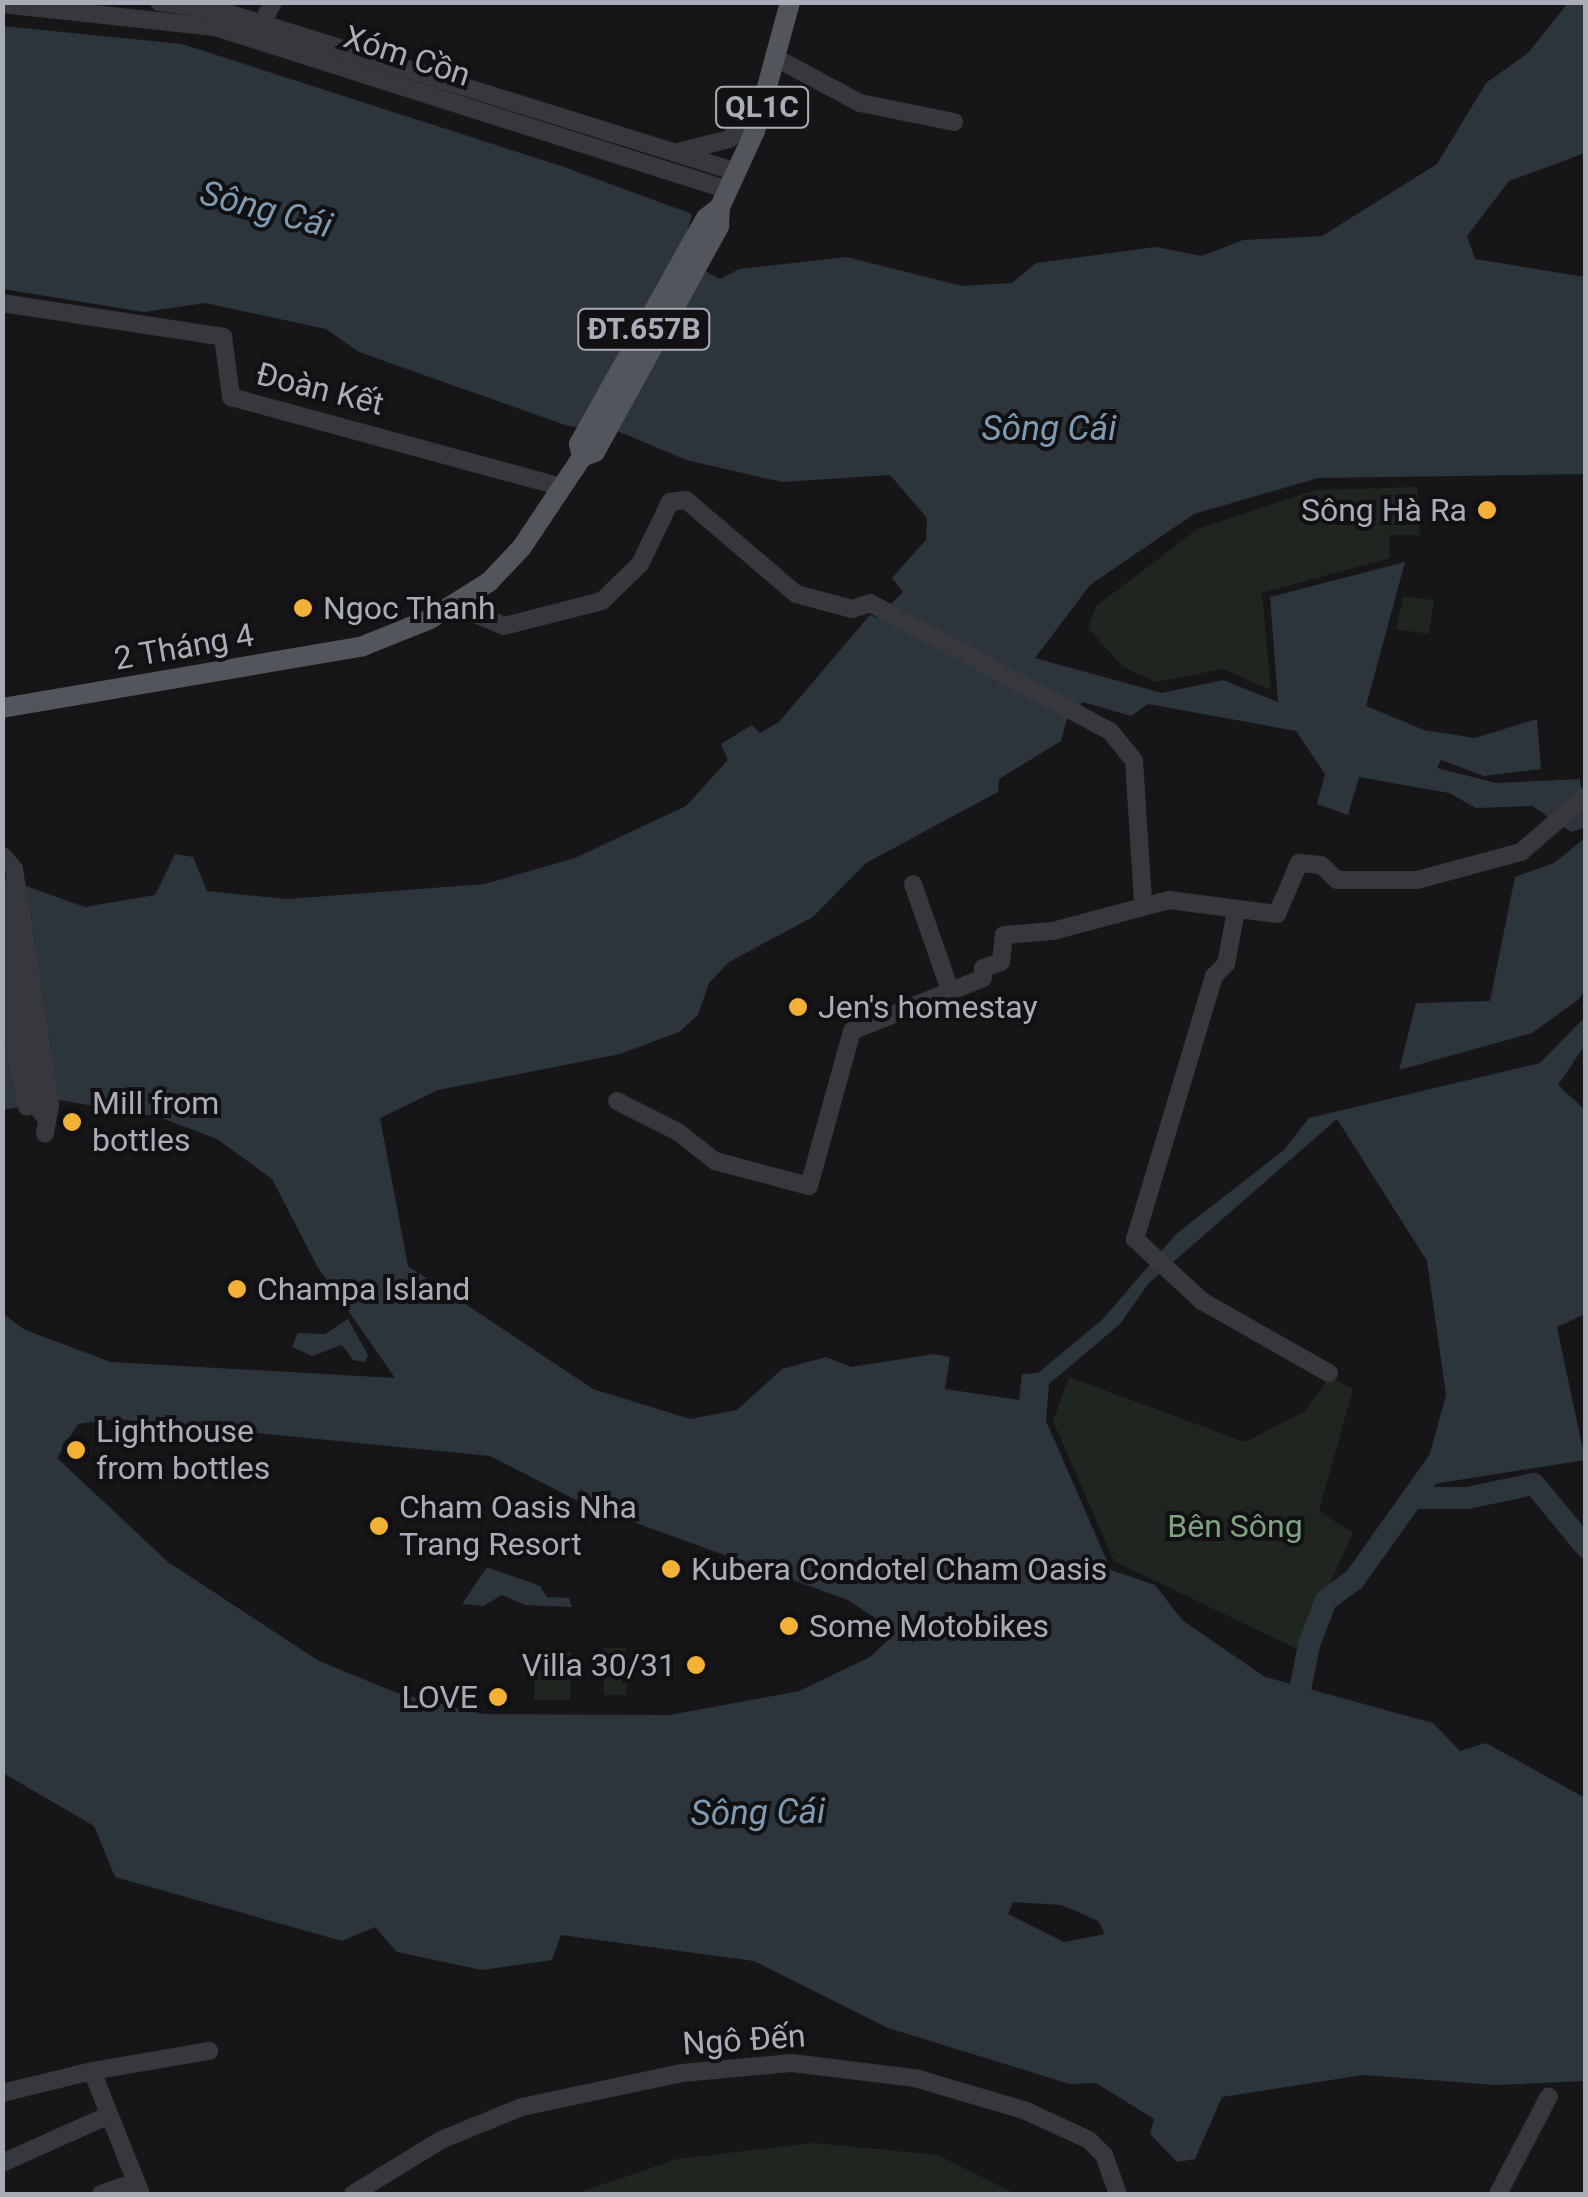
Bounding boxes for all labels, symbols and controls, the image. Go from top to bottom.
street label: Xóm Cồn [339,18,475,94]
road number: QL1C [714,82,810,132]
water label: Sông Cái [195,172,337,248]
road number: ĐT.657B [576,304,712,354]
street label: Đoàn Kết [252,355,388,423]
water label: Sông Cái [982,408,1116,450]
place label: Sông Hà Ra [1301,491,1467,529]
marker: Sông Hà Ra [1476,499,1498,521]
place label: Ngoc Thanh [323,589,496,627]
marker: Ngoc Thanh [292,597,314,619]
street label: 2 Tháng 4 [111,616,257,678]
place label: Jen's homestay [818,988,1038,1026]
marker: Jen's homestay [787,996,809,1018]
place label: Mill from bottles [92,1085,219,1160]
marker: Mill from bottles [61,1111,83,1133]
place label: Champa Island [257,1270,470,1308]
marker: Champa Island [226,1278,248,1300]
place label: Lighthouse from bottles [96,1413,270,1488]
marker: Lighthouse from bottles [65,1439,87,1461]
place label: Cham Oasis Nha Trang Resort [399,1489,637,1564]
park label: Bên Sông [1167,1507,1303,1545]
marker: Cham Oasis Nha Trang Resort [368,1515,390,1537]
place label: Kubera Condotel Cham Oasis [691,1550,1107,1588]
marker: Kubera Condotel Cham Oasis [660,1558,682,1580]
place label: Some Motobikes [809,1607,1049,1645]
marker: Some Motobikes [778,1615,800,1637]
place label: Villa 30/31 [522,1646,676,1684]
marker: Villa 30/31 [685,1654,707,1676]
place label: LOVE [402,1678,478,1716]
marker: LOVE [487,1686,509,1708]
water label: Sông Cái [690,1791,826,1835]
street label: Ngô Đến [681,2017,807,2063]

